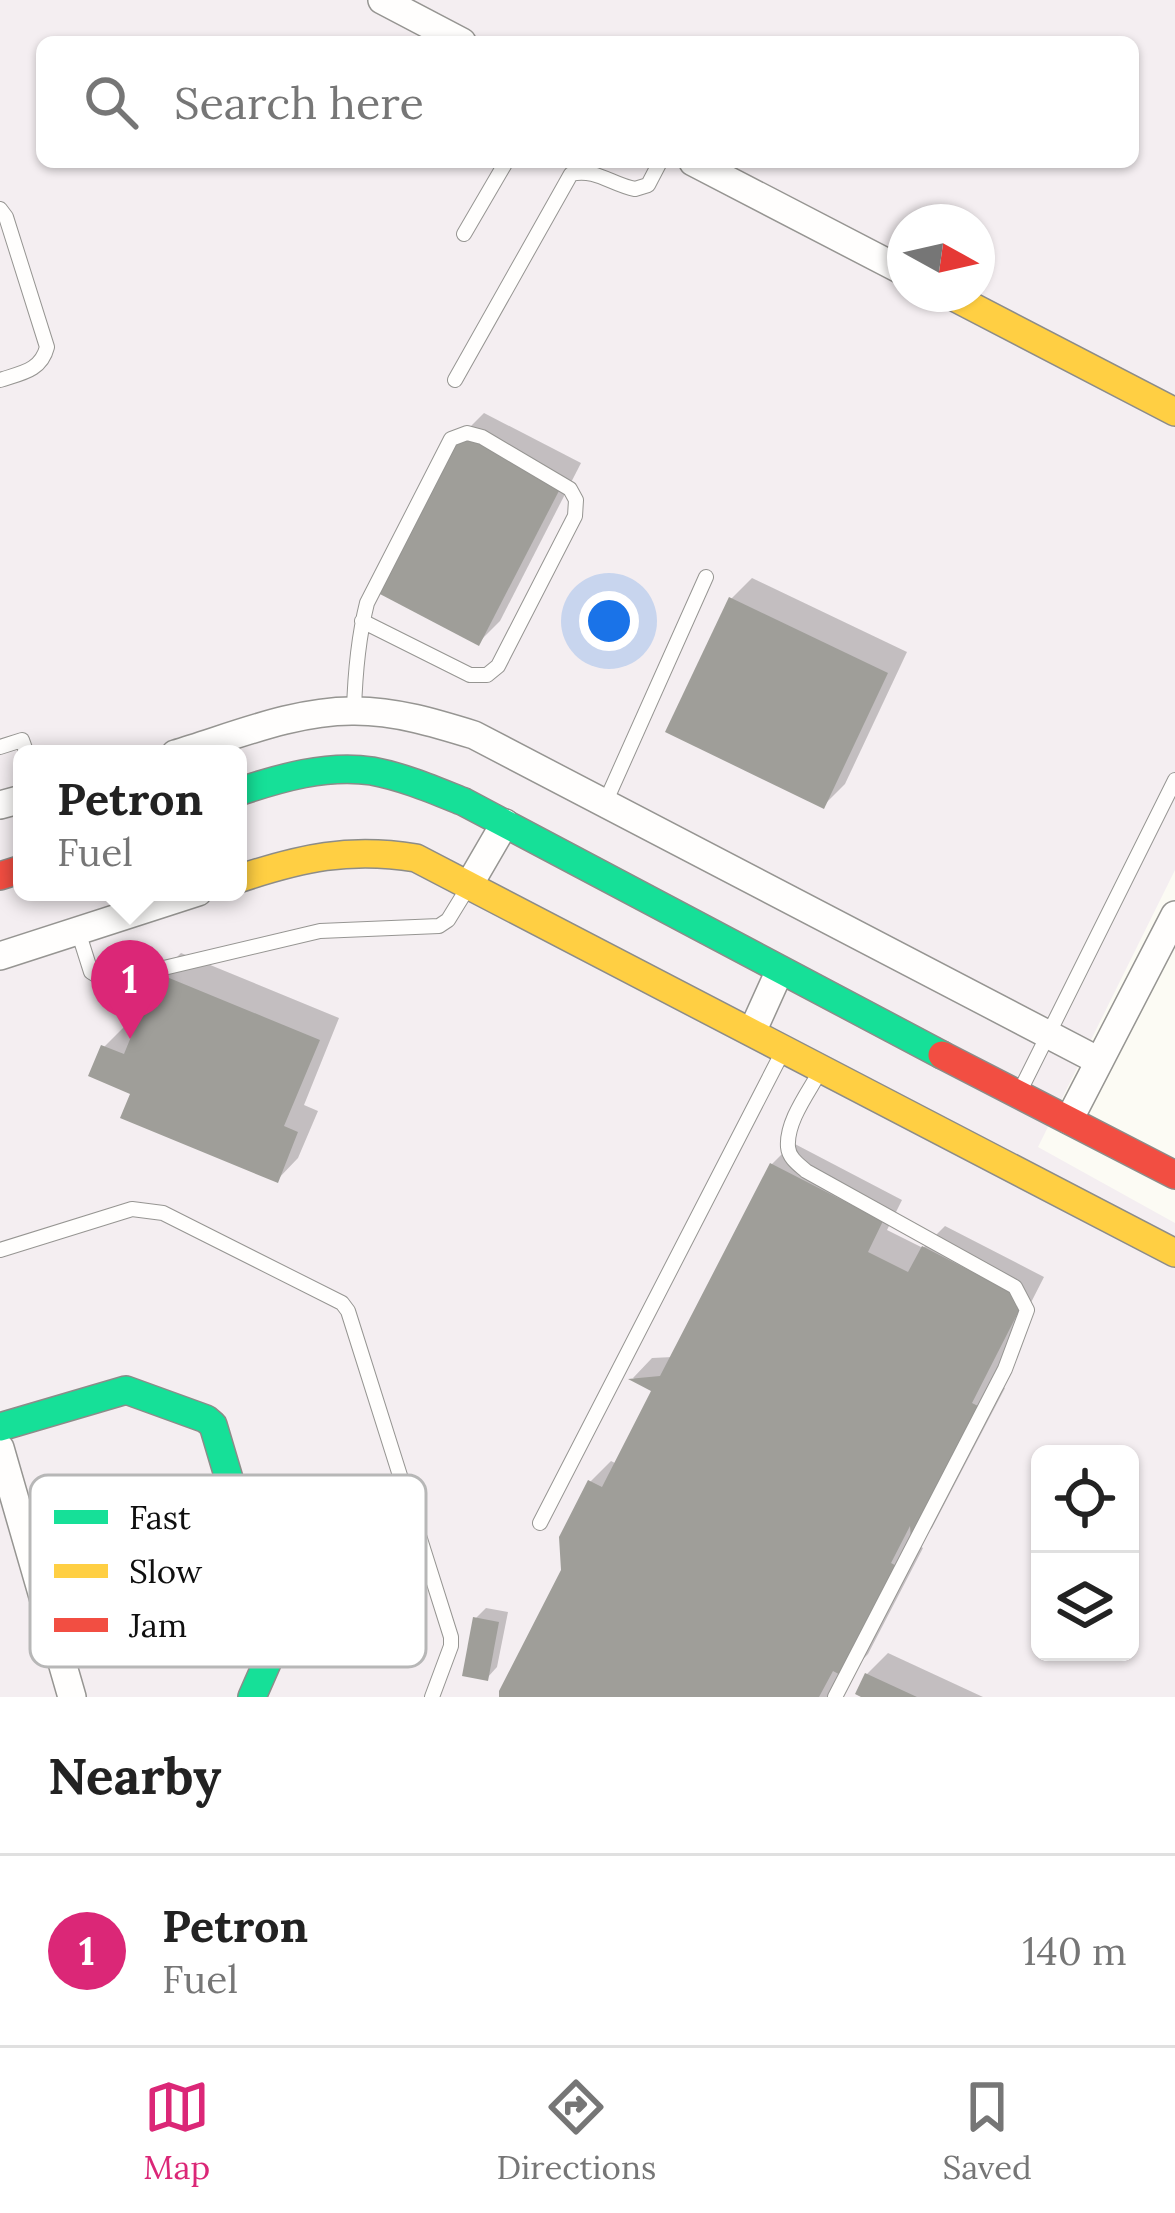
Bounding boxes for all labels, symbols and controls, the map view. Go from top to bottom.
search box [36,36,1139,168]
icon: search [78,69,144,135]
text: Search here [174,74,424,131]
north arrow [887,204,995,312]
your location [579,591,639,651]
popup [13,745,247,901]
text: Petron [57,770,203,827]
text: Fuel [57,827,133,877]
pin: 1 [91,940,169,1039]
map controls [1031,1445,1139,1661]
button: locate [1031,1445,1139,1553]
legend [30,1475,426,1667]
text: Fast [129,1496,191,1538]
text: Slow [129,1550,203,1592]
button: layers [1031,1553,1139,1661]
text: Jam [128,1604,187,1646]
text: Nearby [48,1743,221,1808]
text: Petron [162,1897,308,1954]
text: 1 [79,1926,95,1976]
text: 140 m [1022,1926,1127,1976]
text: Fuel [162,1954,238,2004]
tab: Map [143,2074,210,2188]
tab: Directions [497,2074,656,2188]
tab: Saved [943,2074,1032,2188]

